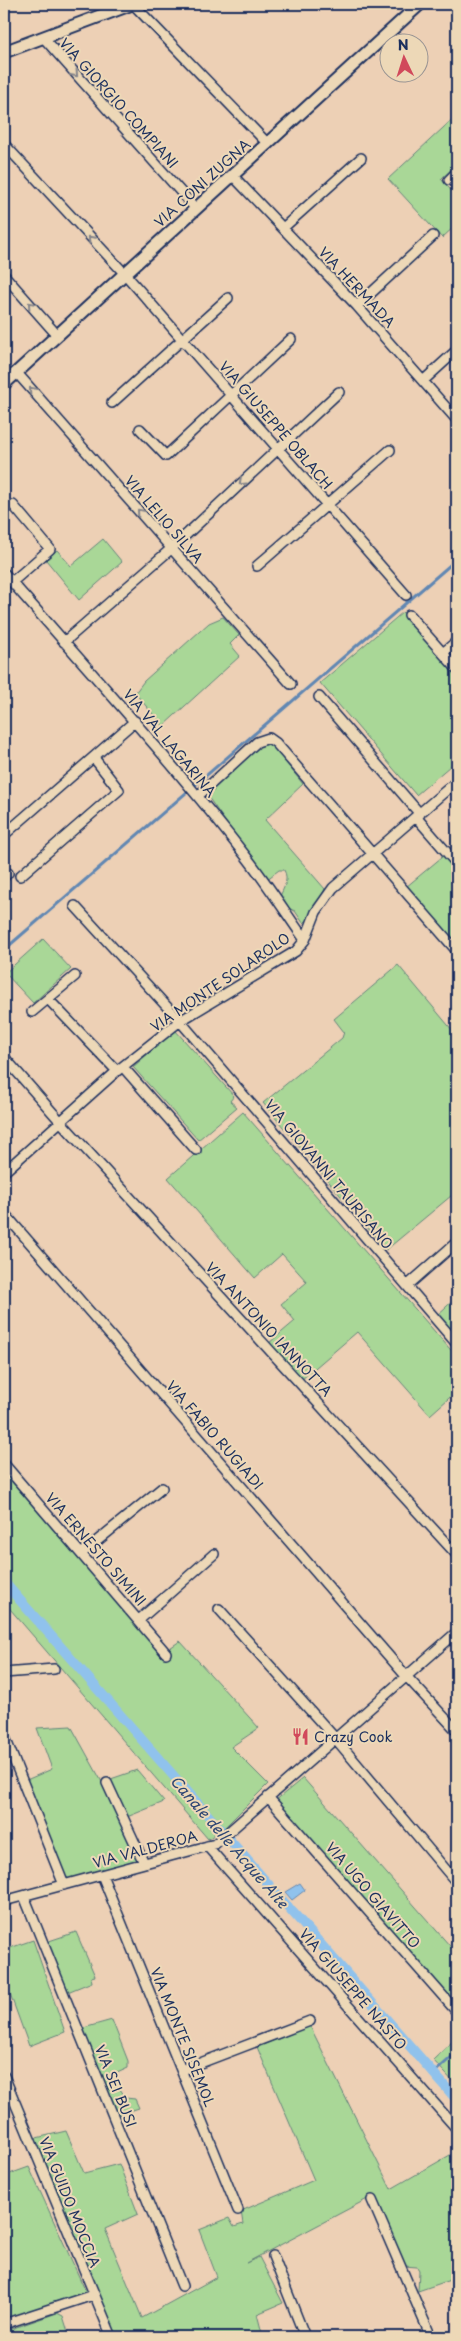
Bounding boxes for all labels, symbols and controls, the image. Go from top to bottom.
north arrow [378,32,428,82]
street label: VIA GIORGIO COMPIANI [55,33,183,173]
text: N [397,34,409,55]
one-way arrow [69,68,78,77]
street label: VIA CONI ZUGNA [149,134,255,232]
one-way arrow [88,235,97,244]
street label: VIA HERMADA [314,242,400,332]
one-way arrow [27,301,36,310]
street label: VIA GIUSEPPE OBLACH [214,356,338,494]
one-way arrow [29,387,38,396]
street label: VIA LELIO SILVA [120,470,208,568]
one-way arrow [239,476,248,485]
one-way arrow [136,508,145,517]
street label: VIA VAL LAGARINA [118,684,222,802]
street label: VIA MONTE SOLAROLO [146,927,294,1037]
street label: VIA GIOVANNI TAURISANO [260,1094,398,1254]
street label: VIA ANTONIO IANNOTTA [201,1257,337,1401]
street label: VIA FABIO RUGIADI [162,1376,268,1494]
street label: VIA ERNESTO SIMINI [41,1488,151,1610]
restaurant icon: Crazy Cook [290,1726,310,1746]
place label: Crazy Cook [314,1726,393,1747]
water label: Canale delle Acque Alte [166,1769,295,1914]
street label: VIA VALDEROA [90,1825,200,1873]
street label: VIA UGO GIAVITTO [321,1837,425,1953]
street label: VIA GIUSEPPE NASTO [294,1924,412,2054]
street label: VIA MONTE SISEMOL [145,1964,221,2110]
street label: VIA SEI BUSI [90,2042,142,2130]
street label: VIA GUIDO MOCCIA [34,2134,106,2271]

